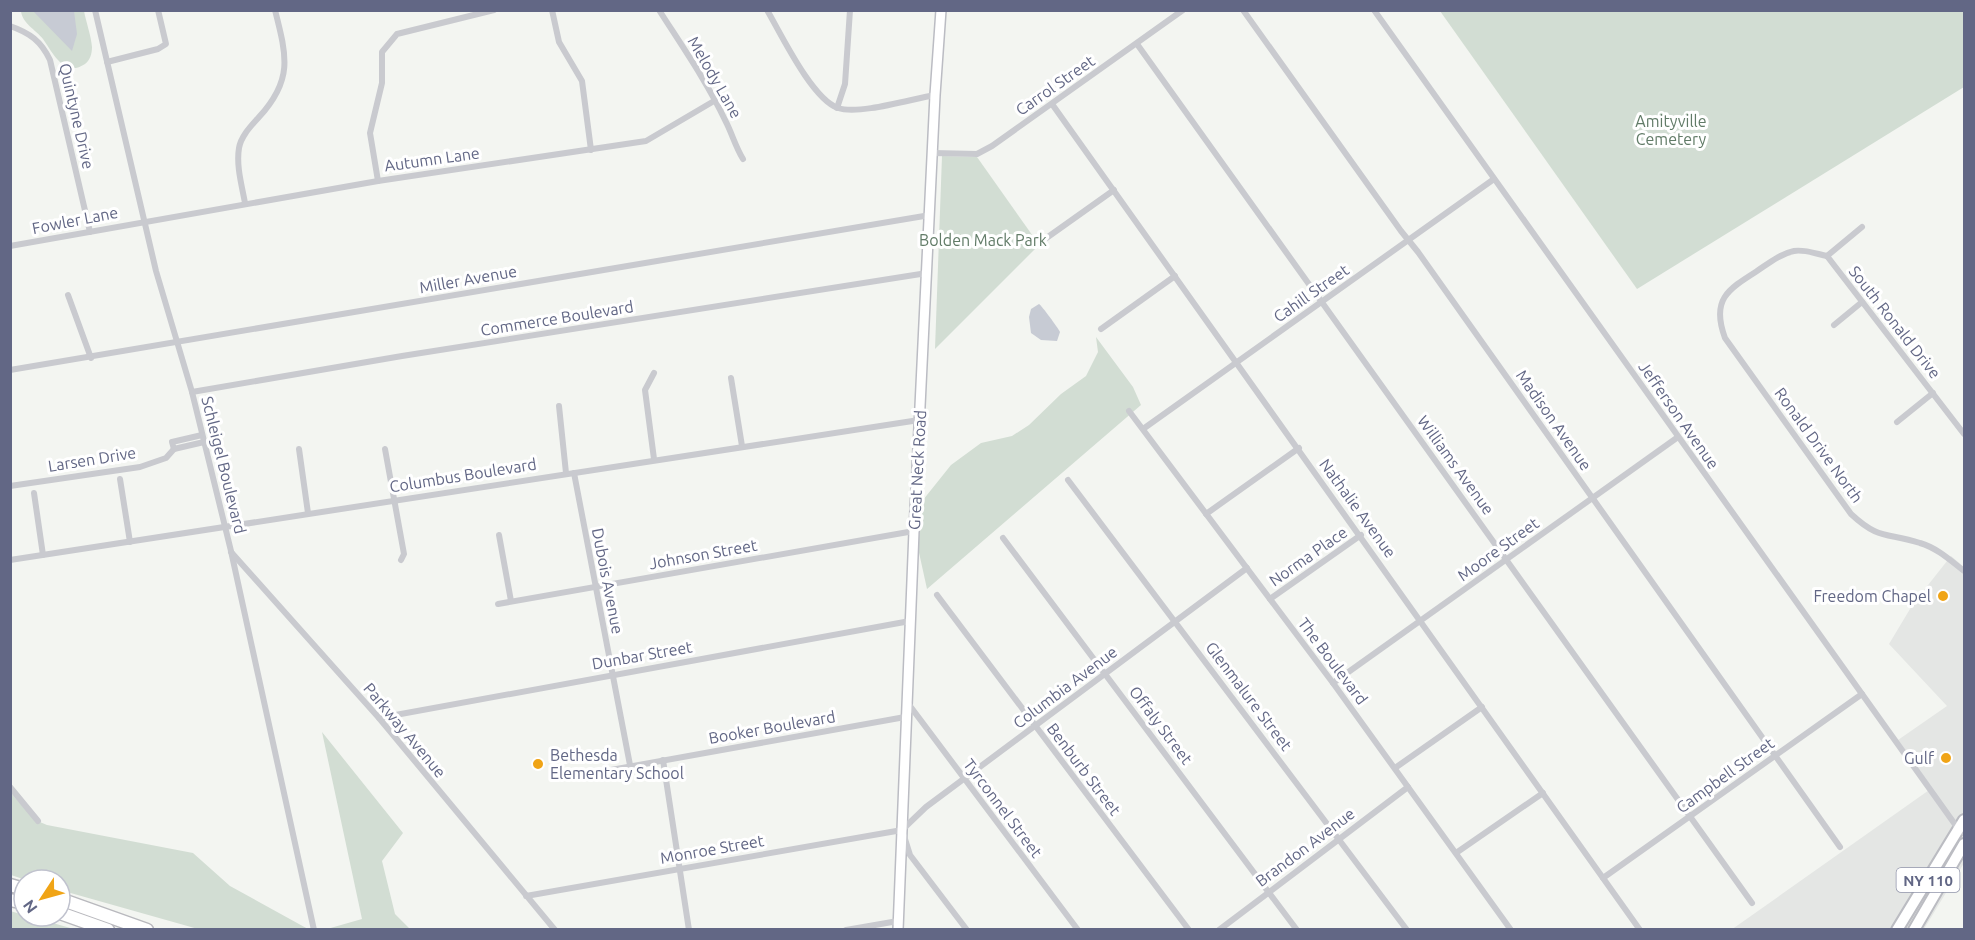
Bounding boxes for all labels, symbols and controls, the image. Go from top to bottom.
street label: Melody Lane [684,33,746,121]
street label: Carrol Street [1012,51,1098,119]
street label: Quintyne Drive [56,61,98,171]
park label: Amityville Cemetery [1635,112,1707,148]
street label: Autumn Lane [383,143,481,175]
street label: Fowler Lane [30,203,120,237]
park label: Bolden Mack Park [919,231,1047,249]
street label: Cahill Street [1270,260,1353,326]
street label: Miller Avenue [418,262,518,296]
street label: South Ronald Drive [1846,262,1944,382]
street label: Commerce Boulevard [479,297,635,339]
street label: Jefferson Avenue [1635,358,1723,472]
street label: Madison Avenue [1513,366,1595,474]
street label: Ronald Drive North [1771,384,1867,506]
street label: Schleigel Boulevard [198,394,250,536]
street label: Great Neck Road [905,410,929,530]
street label: Williams Avenue [1414,412,1498,518]
street label: Larsen Drive [47,443,137,475]
street label: Columbus Boulevard [388,454,538,496]
street label: Nathalie Avenue [1316,455,1400,561]
street label: Moore Street [1454,513,1543,584]
street label: Norma Place [1266,523,1350,589]
street label: Dubois Avenue [589,526,627,636]
street label: Johnson Street [648,536,759,572]
place label: Freedom Chapel [1813,587,1931,605]
marker: Freedom Chapel [1936,589,1950,603]
street label: The Boulevard [1295,614,1371,708]
street label: Dunbar Street [590,637,694,673]
street label: Glenmalure Street [1202,638,1296,754]
street label: Columbia Avenue [1010,642,1120,732]
street label: Parkway Avenue [360,679,450,781]
street label: Offaly Street [1126,682,1197,768]
street label: Booker Boulevard [707,707,837,747]
street label: Benburb Street [1044,720,1125,819]
street label: Campbell Street [1673,733,1778,816]
place label: Bethesda Elementary School [550,746,684,782]
place label: Gulf [1904,749,1935,767]
marker: Gulf [1939,751,1953,765]
street label: Tyrconnel Street [960,755,1046,861]
marker: Bethesda Elementary School [531,757,545,771]
street label: Brandon Avenue [1252,804,1358,890]
street label: Monroe Street [659,831,766,867]
north arrow [12,868,72,928]
road number: NY 110 [1896,868,1960,892]
text: N [19,897,41,917]

